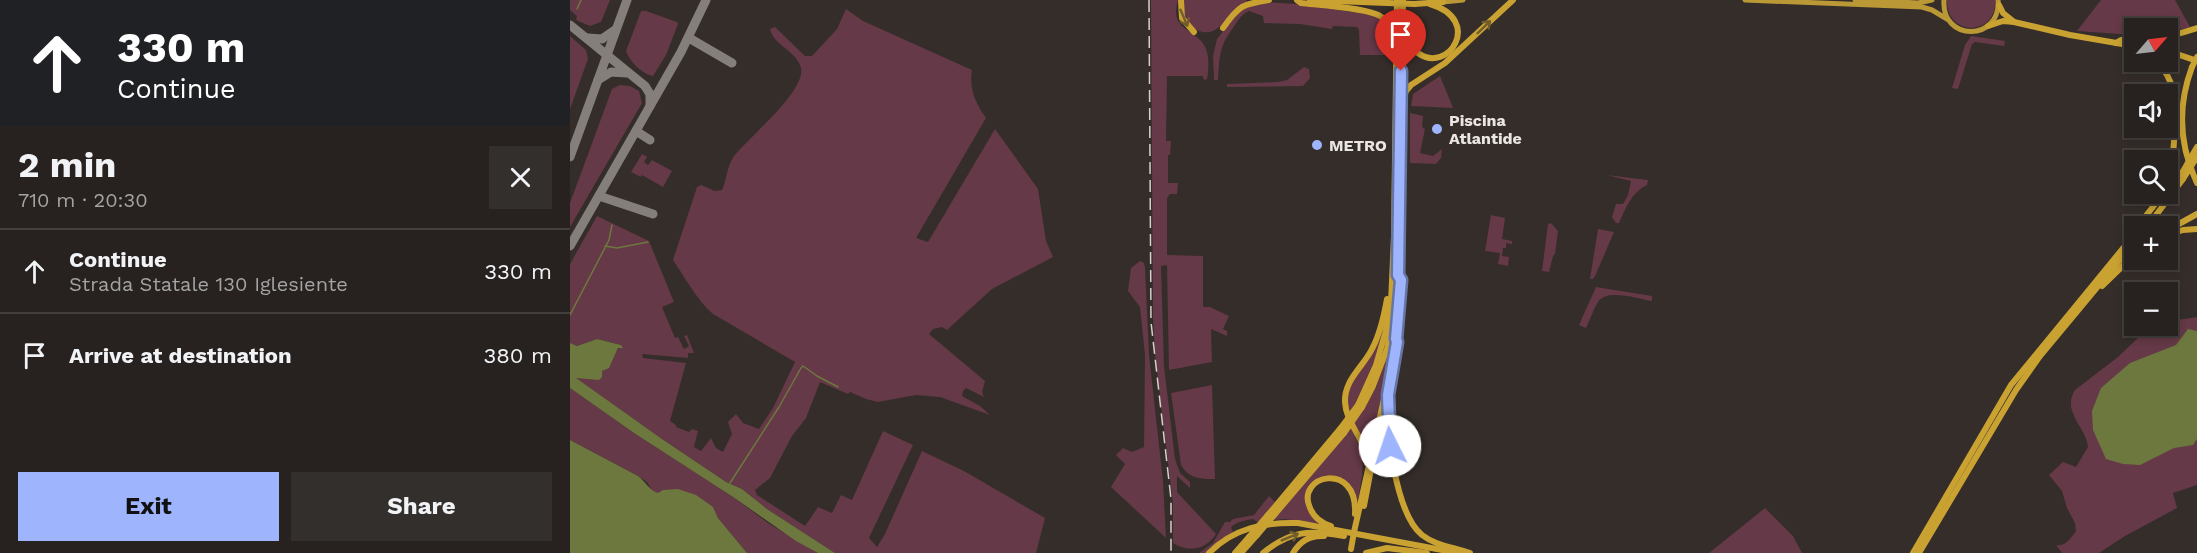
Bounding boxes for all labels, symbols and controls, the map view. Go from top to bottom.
one-way arrow [1179,8,1190,26]
pin [1375,9,1426,71]
icon: arrive [1384,18,1417,51]
north arrow [2124,18,2178,72]
map controls [2124,18,2178,336]
one-way arrow [1477,20,1492,34]
text: 330 m [117,23,245,72]
icon: ahead [18,24,96,102]
text: Continue [117,73,236,105]
button: sound [2124,84,2178,138]
place label: Piscina Atlantide [1449,111,1522,148]
marker: Piscina Atlantide [1430,122,1444,136]
place label: METRO [1329,136,1387,155]
marker: METRO [1310,138,1324,152]
text: 2 min [18,144,116,186]
button: close [489,146,552,209]
button: search [2124,150,2178,204]
text: 710 m · 20:30 [18,188,148,212]
button: + [2124,216,2178,270]
text: Continue [69,247,167,272]
icon: ahead [18,255,51,288]
text: 330 m [484,259,552,284]
text: Strada Statale 130 Iglesiente [69,272,348,296]
button: − [2124,282,2178,336]
icon: arrive [18,339,51,372]
text: Arrive at destination [69,343,292,368]
text: 380 m [483,343,552,368]
position arrow [1358,414,1422,478]
button: Exit [18,472,279,541]
button: Share [291,472,552,541]
one-way arrow [1281,531,1299,542]

